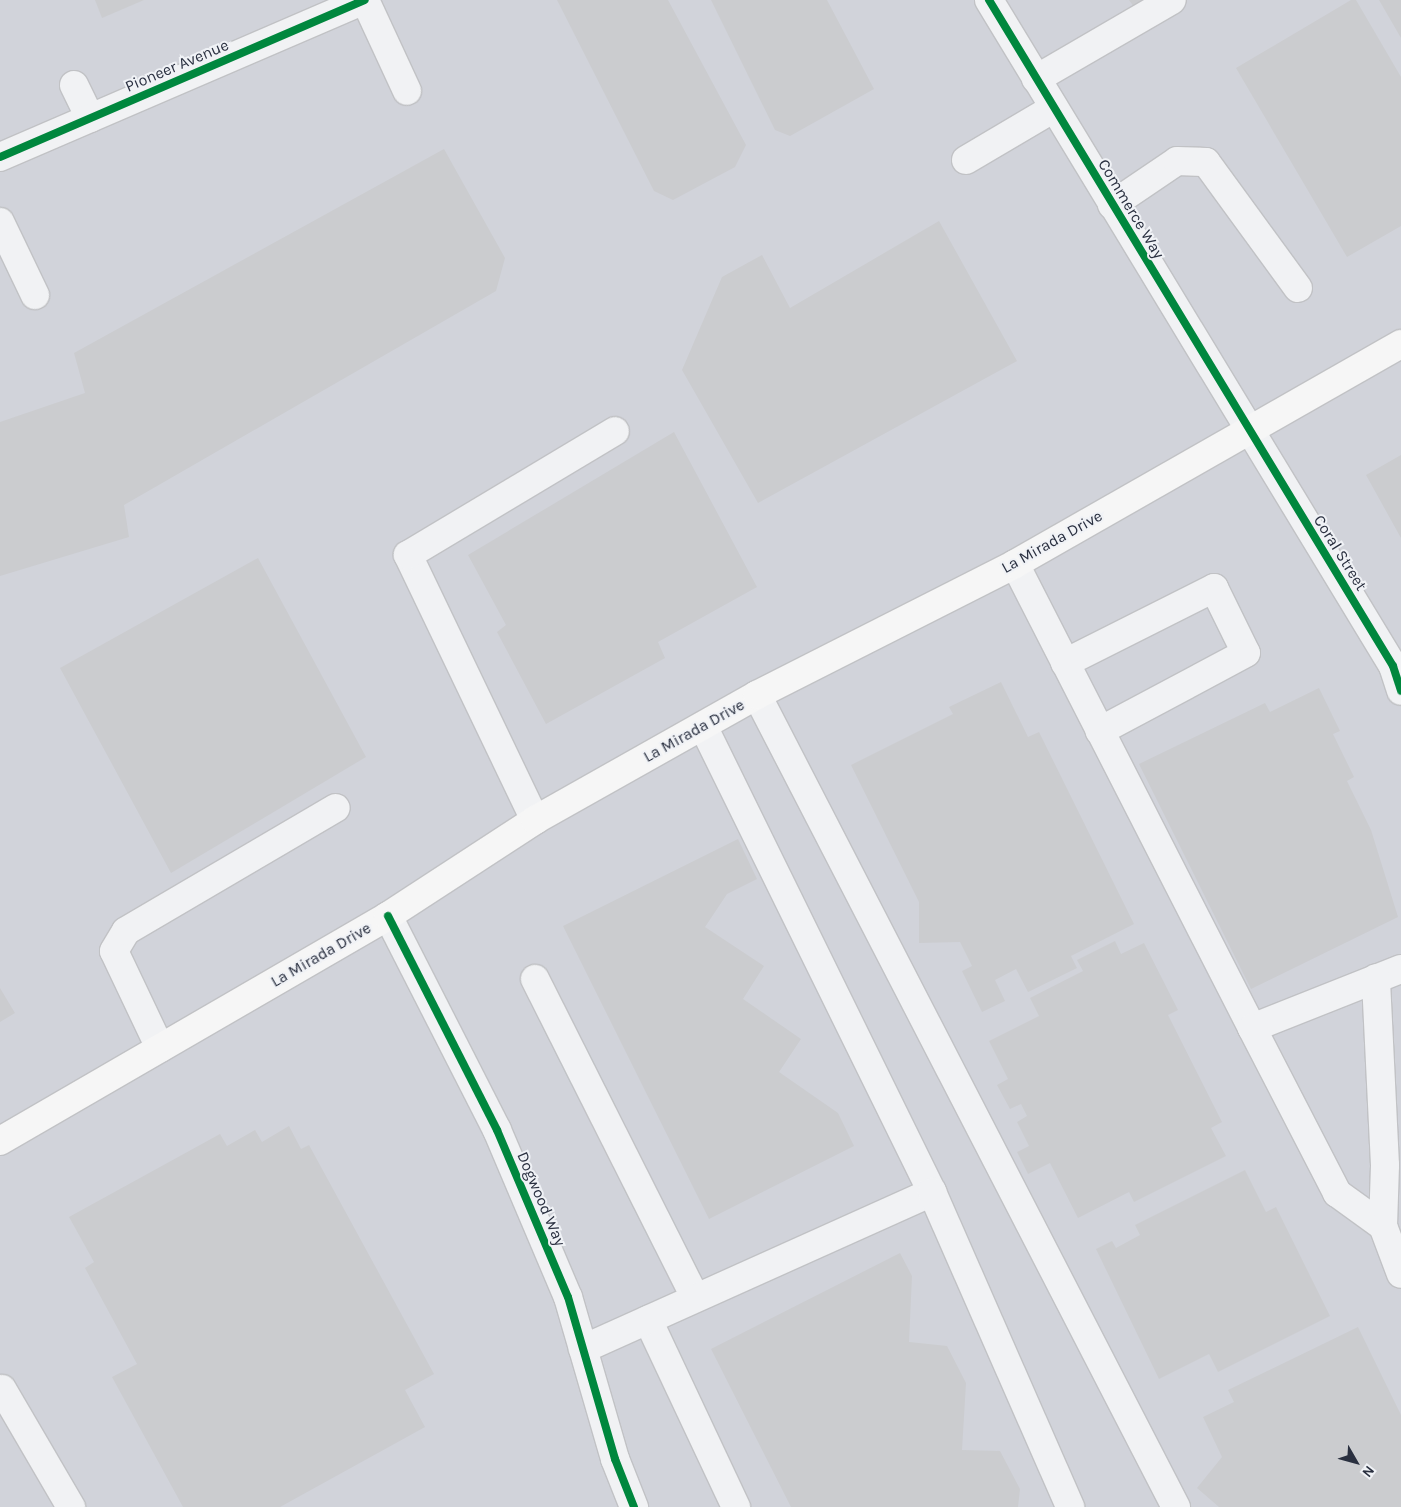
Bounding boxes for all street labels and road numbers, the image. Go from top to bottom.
street label: Pioneer Avenue [122,36,232,96]
street label: Commerce Way [1094,156,1168,262]
street label: La Mirada Drive [998,506,1106,578]
street label: Coral Street [1309,512,1371,594]
street label: La Mirada Drive [640,695,748,767]
street label: La Mirada Drive [268,919,374,991]
street label: Dogwood Way [512,1149,570,1249]

